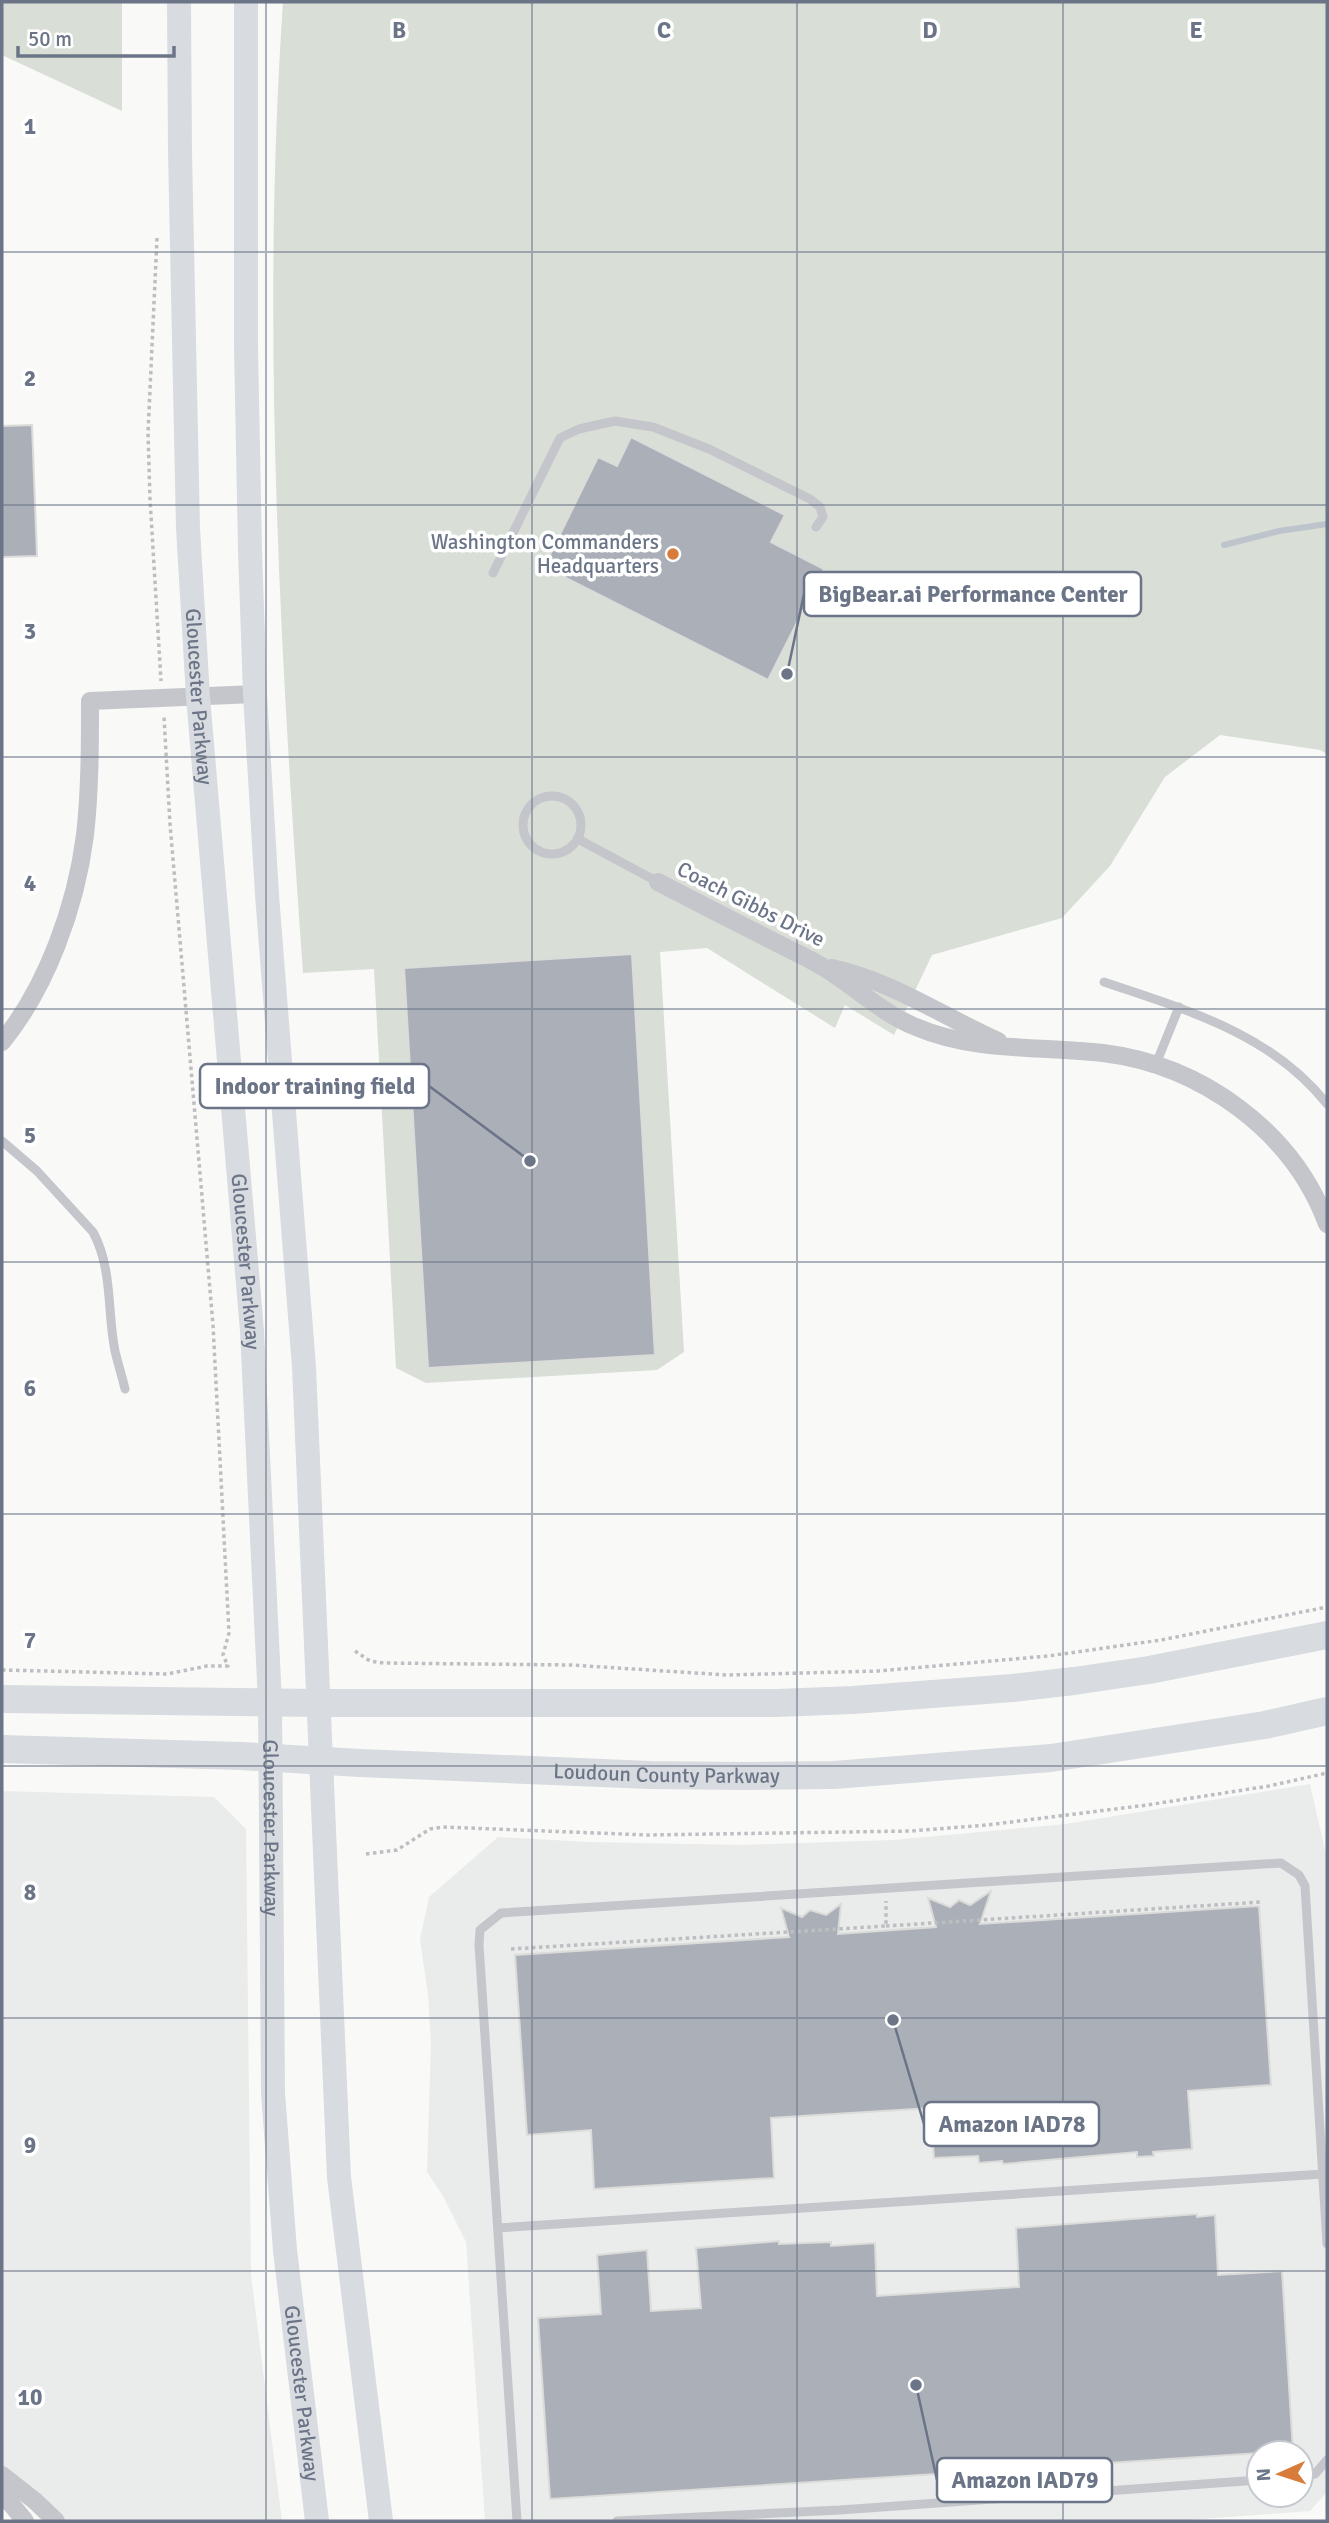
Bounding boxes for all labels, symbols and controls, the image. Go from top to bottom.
scale bar [18,14,173,58]
text: B [392,16,406,45]
text: C [657,16,671,45]
text: D [922,16,938,45]
text: E [1189,16,1203,45]
text: 50 m [28,26,72,52]
text: 1 [24,112,36,141]
text: 2 [24,364,36,393]
place label: Washington Commanders Headquarters [431,529,659,579]
marker: Washington Commanders Headquarters [665,546,681,562]
callout: BigBear.ai Performance Center [804,572,1141,616]
text: BigBear.ai Performance Center [818,580,1129,609]
street label: Gloucester Parkway [180,608,218,786]
text: 3 [24,617,36,646]
street label: Coach Gibbs Drive [673,856,829,952]
text: 4 [24,869,36,898]
callout: Indoor training field [200,1064,429,1108]
text: Indoor training field [215,1072,415,1101]
text: 5 [24,1121,36,1150]
street label: Gloucester Parkway [226,1172,266,1351]
text: 6 [24,1374,36,1403]
text: 7 [24,1626,36,1655]
street label: Gloucester Parkway [257,1739,285,1917]
street label: Loudoun County Parkway [553,1758,780,1789]
text: 8 [24,1878,36,1907]
callout: Amazon IAD78 [924,2102,1099,2146]
text: Amazon IAD78 [939,2110,1085,2139]
text: 9 [24,2131,36,2160]
street label: Gloucester Parkway [279,2304,325,2483]
text: 10 [18,2383,42,2412]
north arrow [1245,2439,1315,2509]
callout: Amazon IAD79 [937,2458,1112,2502]
text: Amazon IAD79 [952,2466,1098,2495]
text: N [1252,2468,1276,2482]

